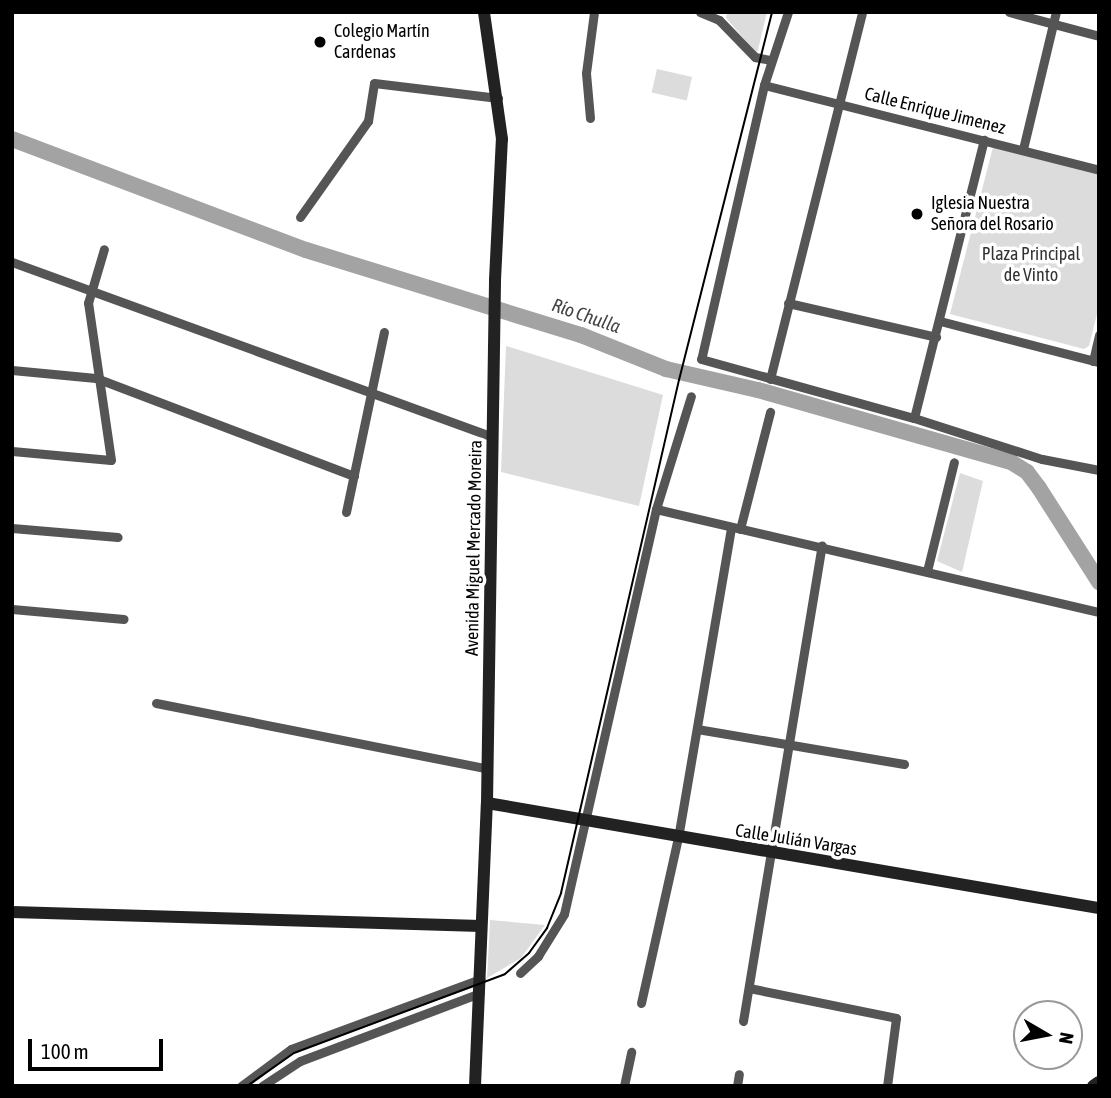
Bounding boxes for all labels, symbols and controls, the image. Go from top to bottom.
place label: Colegio Martín Cardenas [334,21,430,64]
marker: Colegio Martín Cardenas [312,34,328,50]
street label: Calle Enrique Jimenez [862,83,1008,139]
place label: Iglesia Nuestra Señora del Rosario [931,193,1054,235]
marker: Iglesia Nuestra Señora del Rosario [909,206,925,222]
park label: Plaza Principal de Vinto [982,244,1080,286]
water label: Río Chulla [549,294,623,338]
street label: Avenida Miguel Mercado Moreira [461,440,487,656]
street label: Calle Julián Vargas [734,820,858,860]
north arrow [1013,1000,1083,1070]
scale bar [32,1024,166,1068]
text: N [1055,1031,1079,1046]
text: 100 m [41,1039,89,1063]

